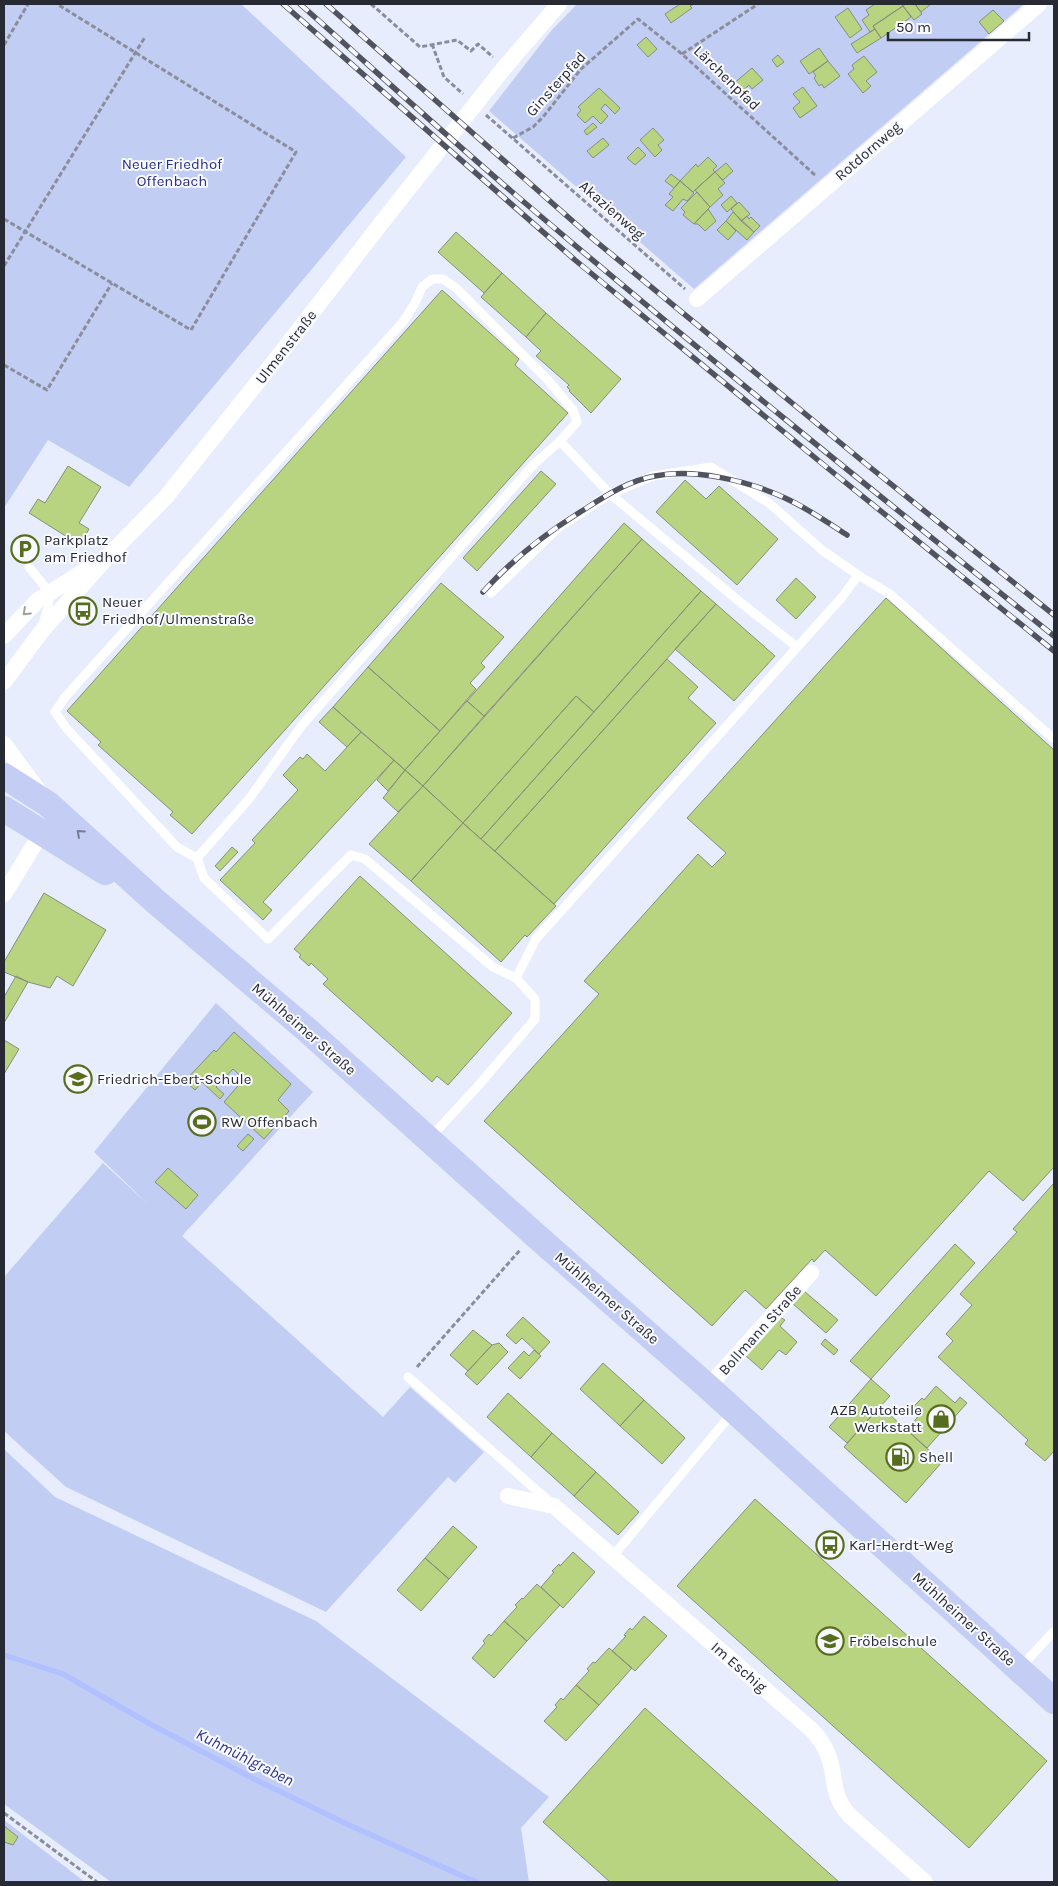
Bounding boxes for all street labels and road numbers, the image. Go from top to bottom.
street label: Lärchenpfad [690,42,764,114]
street label: Ginsterpfad [522,48,590,120]
street label: Rotdornweg [831,117,905,185]
street label: Akazienweg [576,177,649,244]
street label: Ulmenstraße [252,306,320,388]
street label: Mühlheimer Straße [248,979,360,1079]
street label: Mühlheimer Straße [551,1248,663,1348]
street label: Bollmann Straße [715,1281,805,1379]
street label: Mühlheimer Straße [909,1568,1019,1670]
street label: Im Eschig [707,1638,771,1696]

